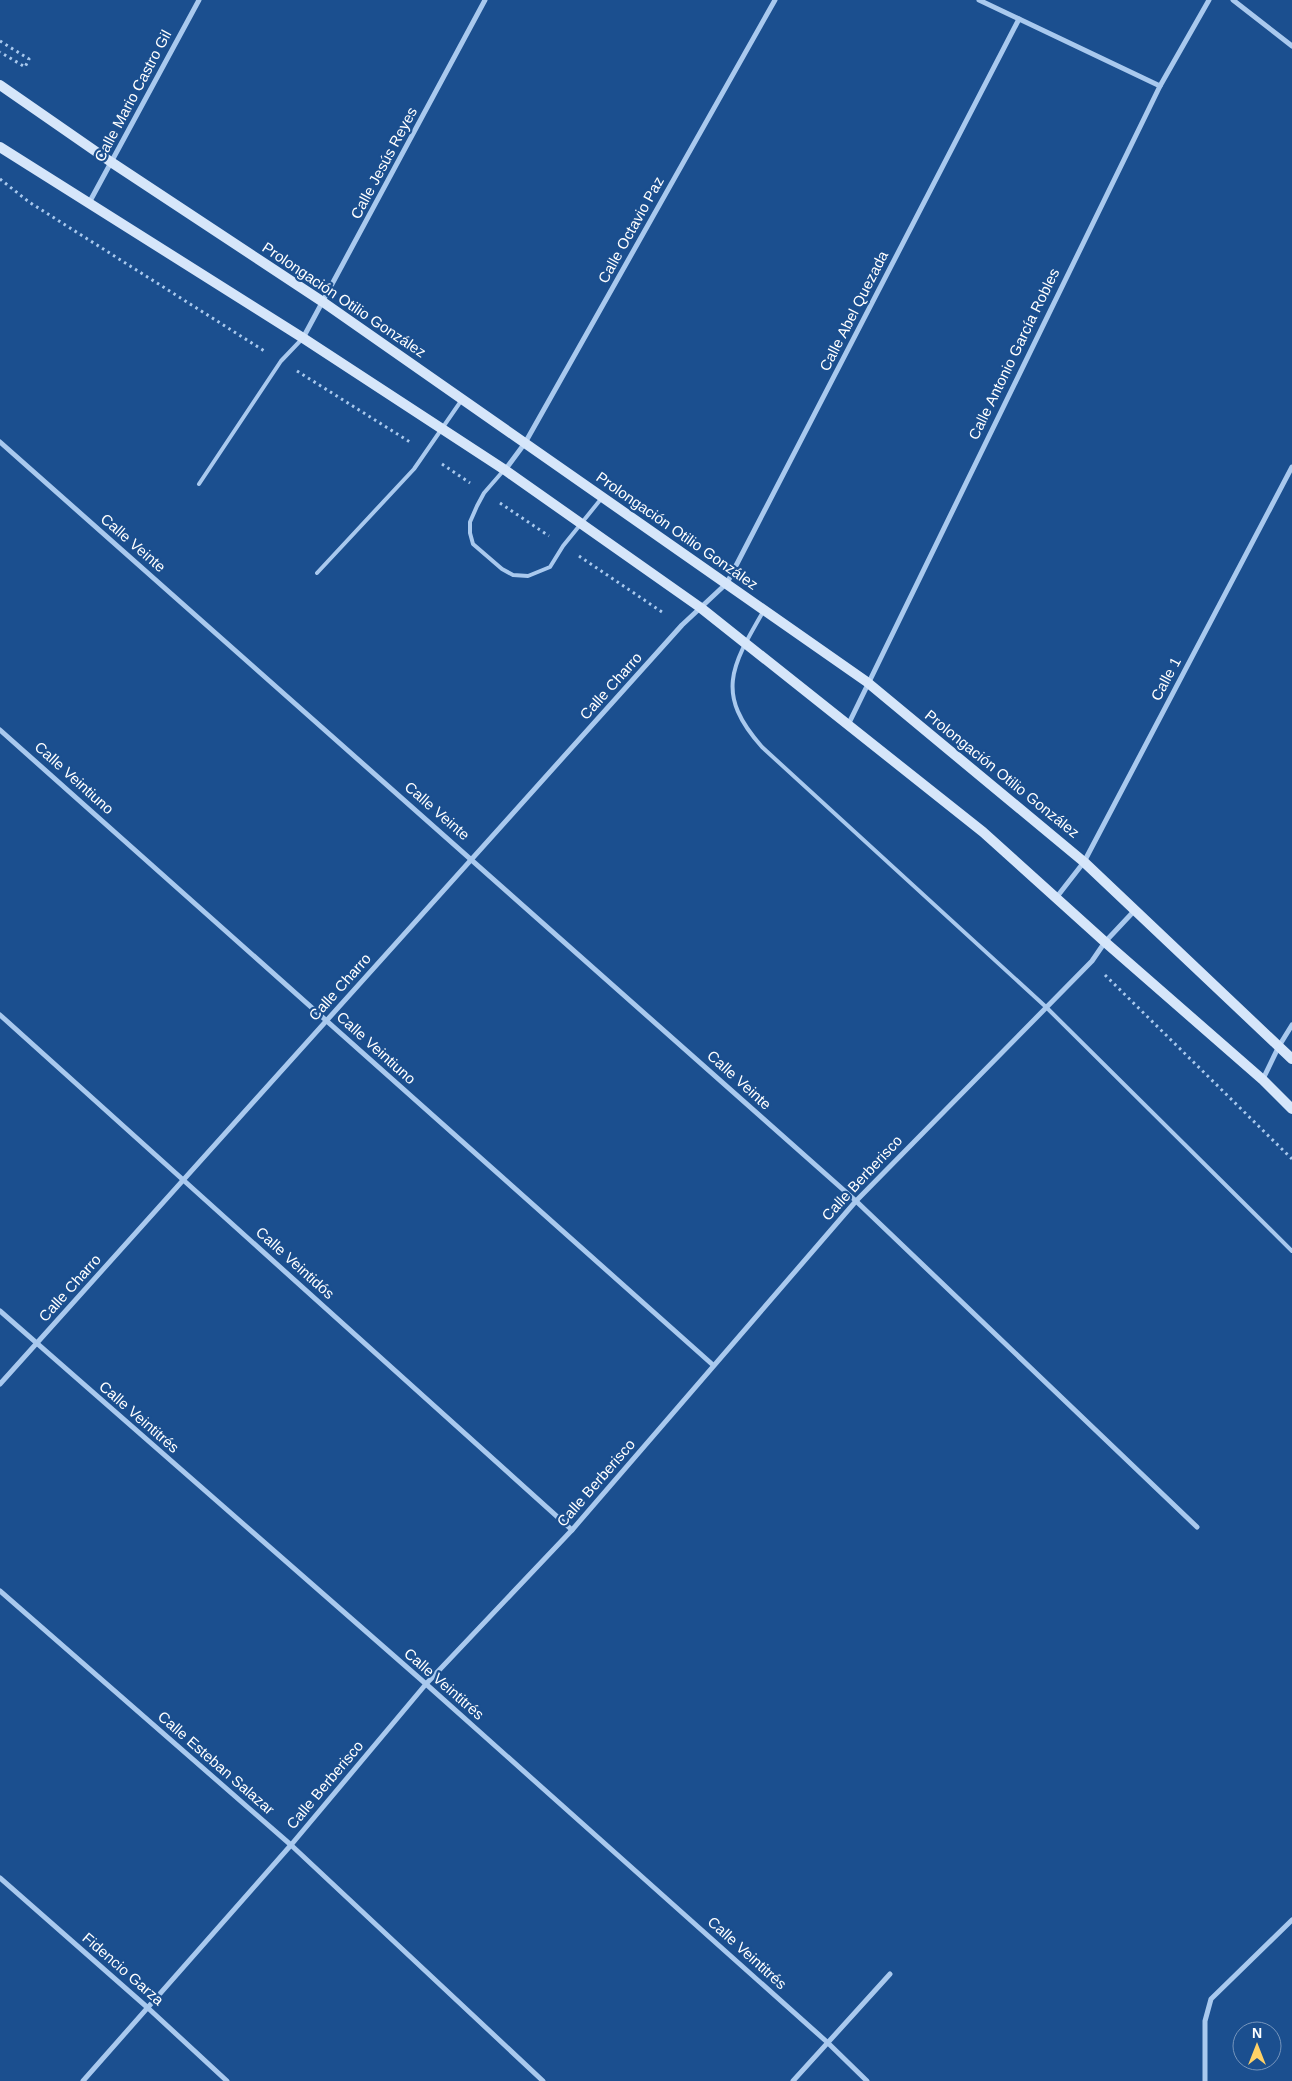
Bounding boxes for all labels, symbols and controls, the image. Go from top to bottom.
street label: Calle Mario Castro Gil [91,27,175,165]
street label: Calle Jesús Reyes [347,104,420,222]
street label: Calle Octavio Paz [594,174,667,286]
street label: Prolongación Otilio González [259,238,429,361]
street label: Calle Abel Quezada [816,247,892,374]
street label: Calle Antonio García Robles [965,265,1062,442]
street label: Prolongación Otilio González [593,468,761,593]
street label: Calle Veinte [98,510,169,575]
street label: Calle Charro [576,649,645,723]
street label: Calle 1 [1147,654,1184,703]
street label: Prolongación Otilio González [922,706,1083,841]
street label: Calle Veintiuno [31,738,117,817]
street label: Calle Veinte [402,778,473,843]
street label: Calle Charro [305,950,374,1024]
street label: Calle Veintiuno [333,1008,419,1087]
street label: Calle Veinte [704,1047,775,1113]
street label: Calle Berberisco [818,1132,905,1224]
street label: Calle Veintidós [253,1223,338,1302]
street label: Calle Charro [35,1251,104,1325]
street label: Calle Veintitrés [96,1377,183,1456]
street label: Calle Berberisco [553,1436,638,1530]
street label: Calle Veintitrés [401,1644,488,1723]
street label: Calle Esteban Salazar [155,1708,278,1818]
street label: Calle Berberisco [283,1737,366,1832]
street label: Calle Veintitrés [704,1913,790,1992]
street label: Fidencio Garza [79,1929,168,2009]
north arrow [1232,2021,1282,2071]
text: N [1252,2025,1262,2041]

